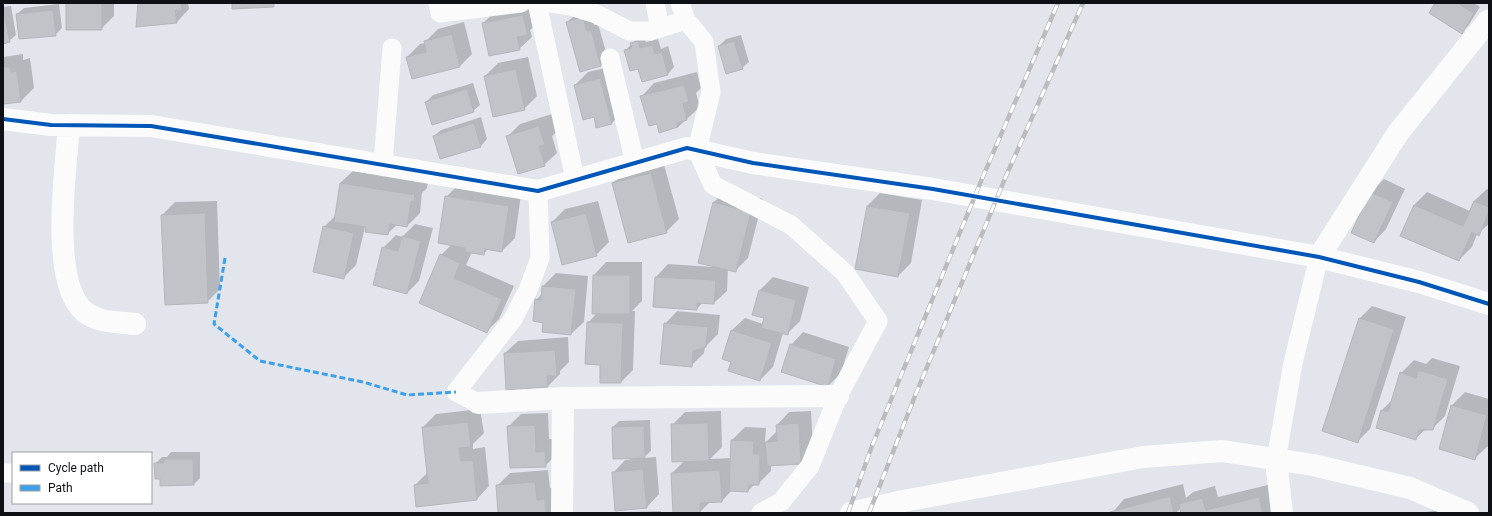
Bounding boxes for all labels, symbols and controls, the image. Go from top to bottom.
legend [12,452,152,504]
text: Cycle path [48,461,104,475]
text: Path [48,481,73,495]

